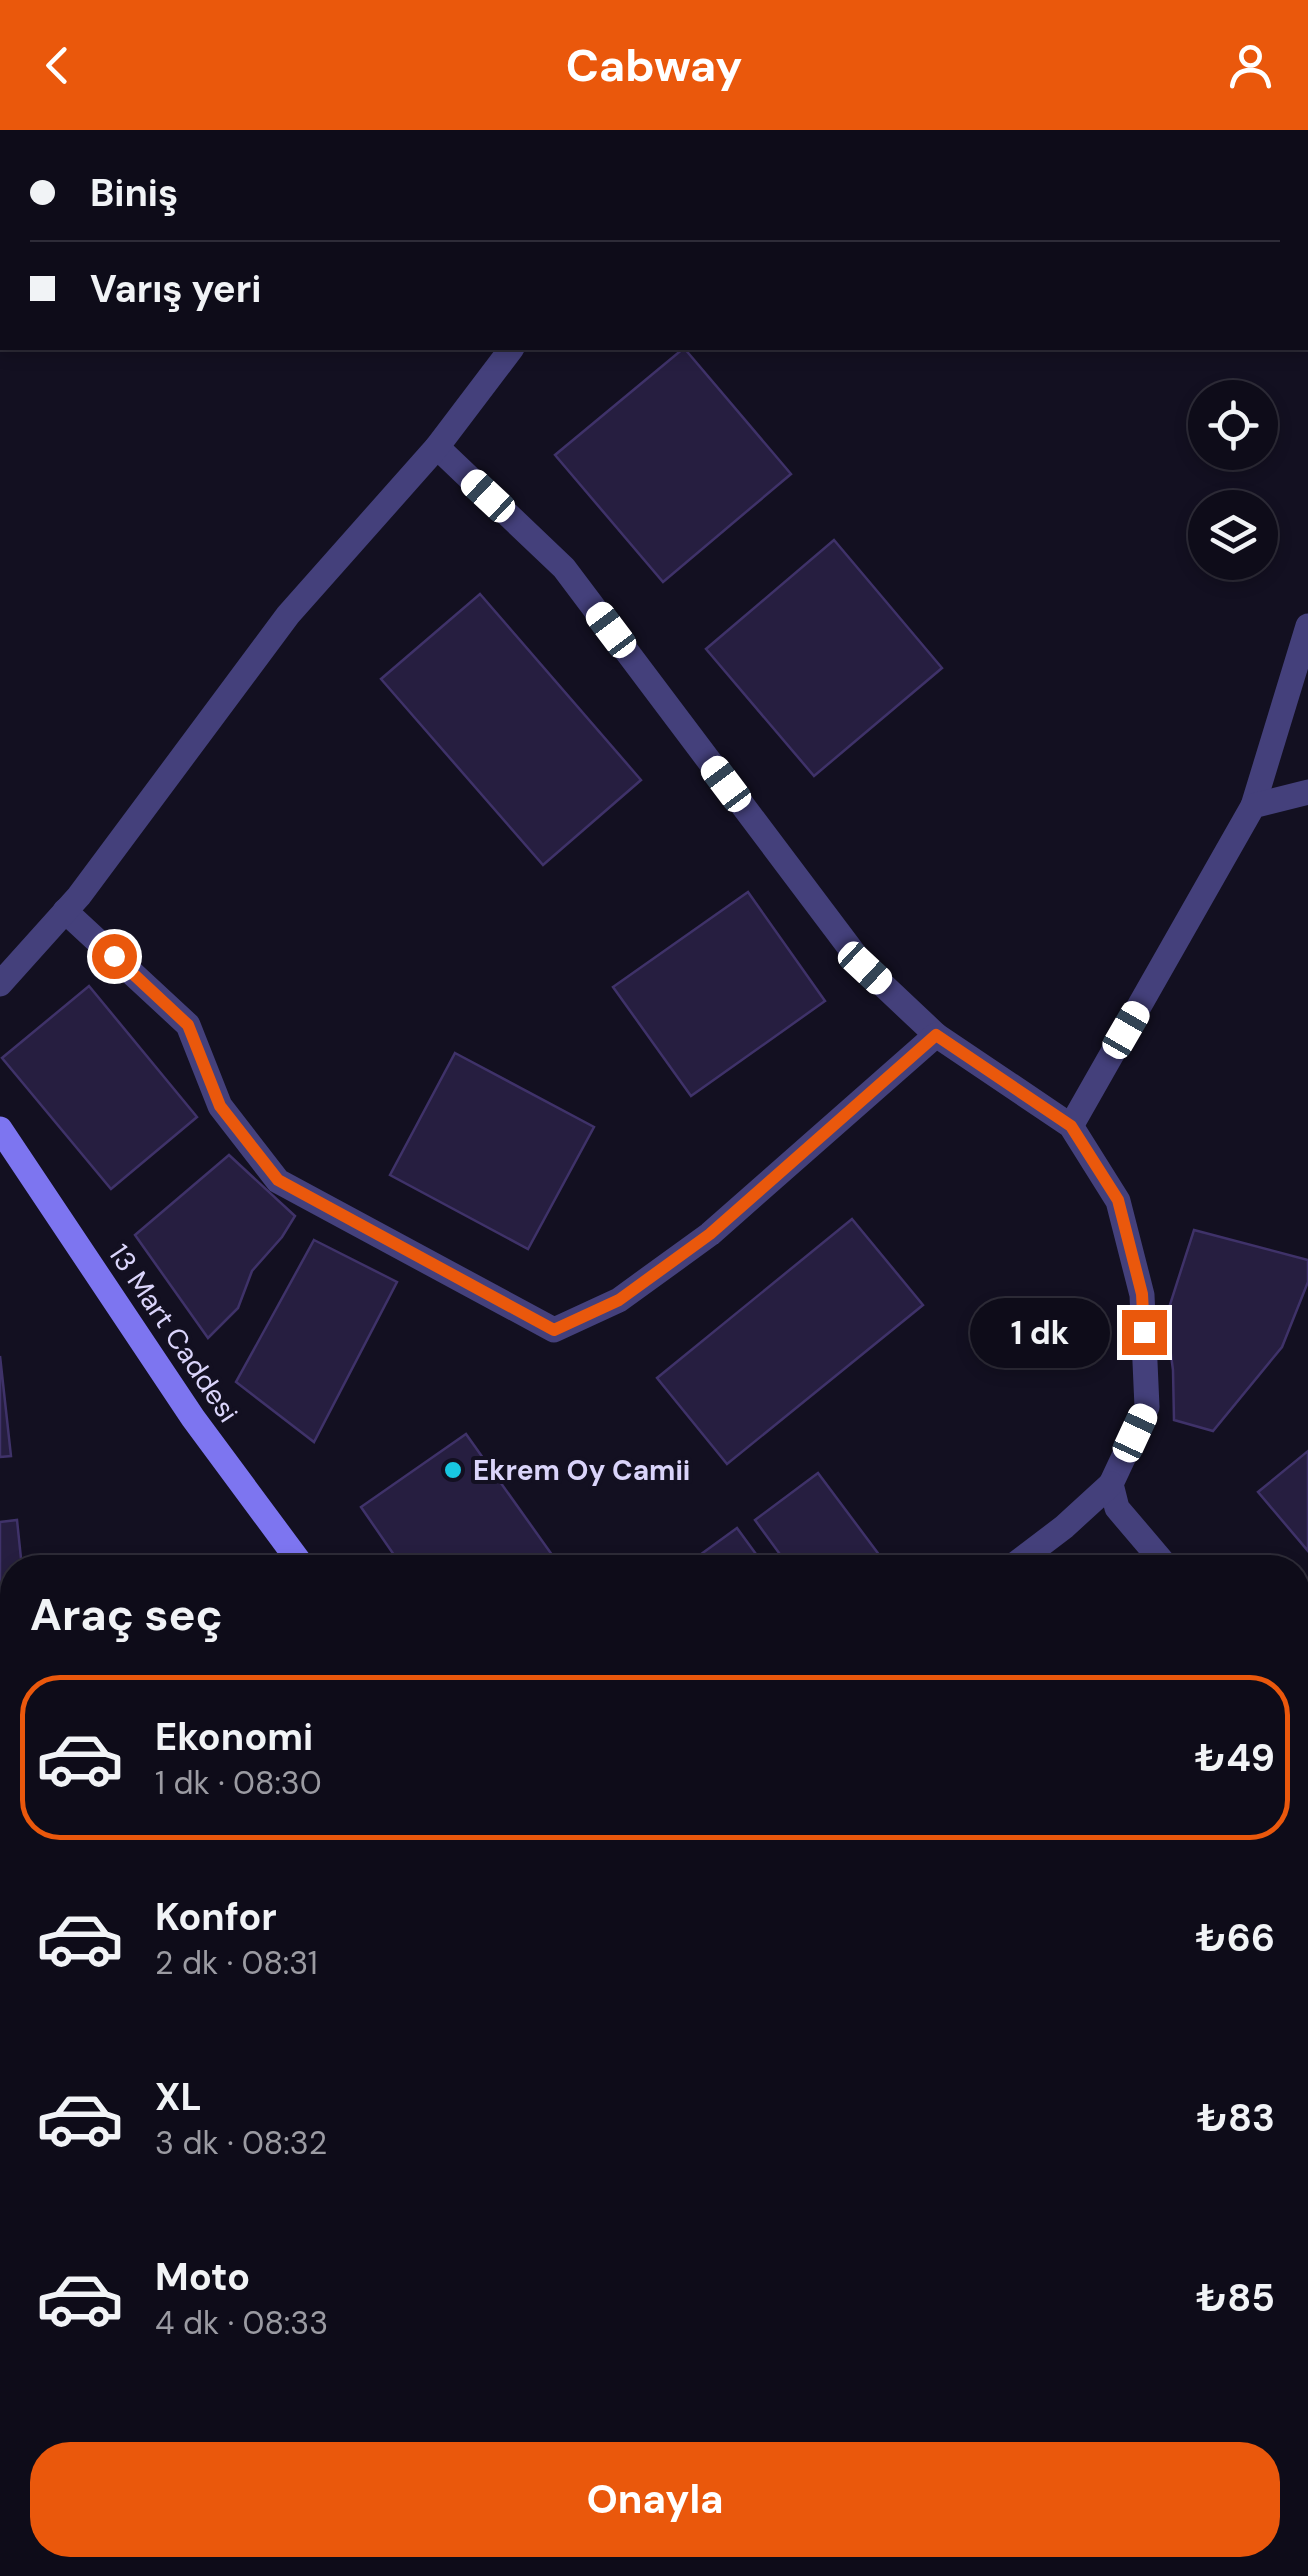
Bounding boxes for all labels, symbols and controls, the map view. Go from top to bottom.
text: Cabway [566,36,742,95]
icon: back [30,38,85,93]
icon: person [1223,38,1278,93]
text: Biniş [90,168,178,218]
text: Varış yeri [90,264,261,314]
map controls [1188,380,1278,580]
button: locate [1188,380,1278,470]
car [456,465,520,527]
button: layers [1188,490,1278,580]
car [581,597,641,663]
car [696,751,756,817]
route start [92,934,137,979]
car [833,937,897,999]
car [1098,997,1154,1063]
street label: 13 Mart Caddesi [100,1237,247,1429]
callout: 1 dk [969,1297,1109,1367]
route end [1122,1310,1167,1355]
text: 1 dk [1011,1312,1069,1354]
car [1109,1399,1161,1467]
place label: Ekrem Oy Camii [473,1452,690,1489]
marker: Ekrem Oy Camii [442,1459,464,1481]
text: Araç seç [30,1585,223,1644]
text: Ekonomi [155,1712,313,1762]
icon: car [35,1713,125,1803]
text: ₺49 [1195,1733,1275,1783]
text: 1 dk · 08:30 [155,1762,322,1804]
text: Konfor [155,1892,277,1942]
icon: car [35,1893,125,1983]
text: ₺66 [1195,1913,1275,1963]
text: 2 dk · 08:31 [155,1942,318,1984]
text: XL [155,2072,202,2122]
icon: car [35,2073,125,2163]
text: ₺83 [1197,2093,1275,2143]
text: 3 dk · 08:32 [155,2122,327,2164]
text: Moto [155,2252,250,2302]
icon: car [35,2253,125,2343]
text: ₺85 [1196,2273,1275,2323]
text: 4 dk · 08:33 [155,2302,328,2344]
button: Onayla [30,2442,1280,2557]

